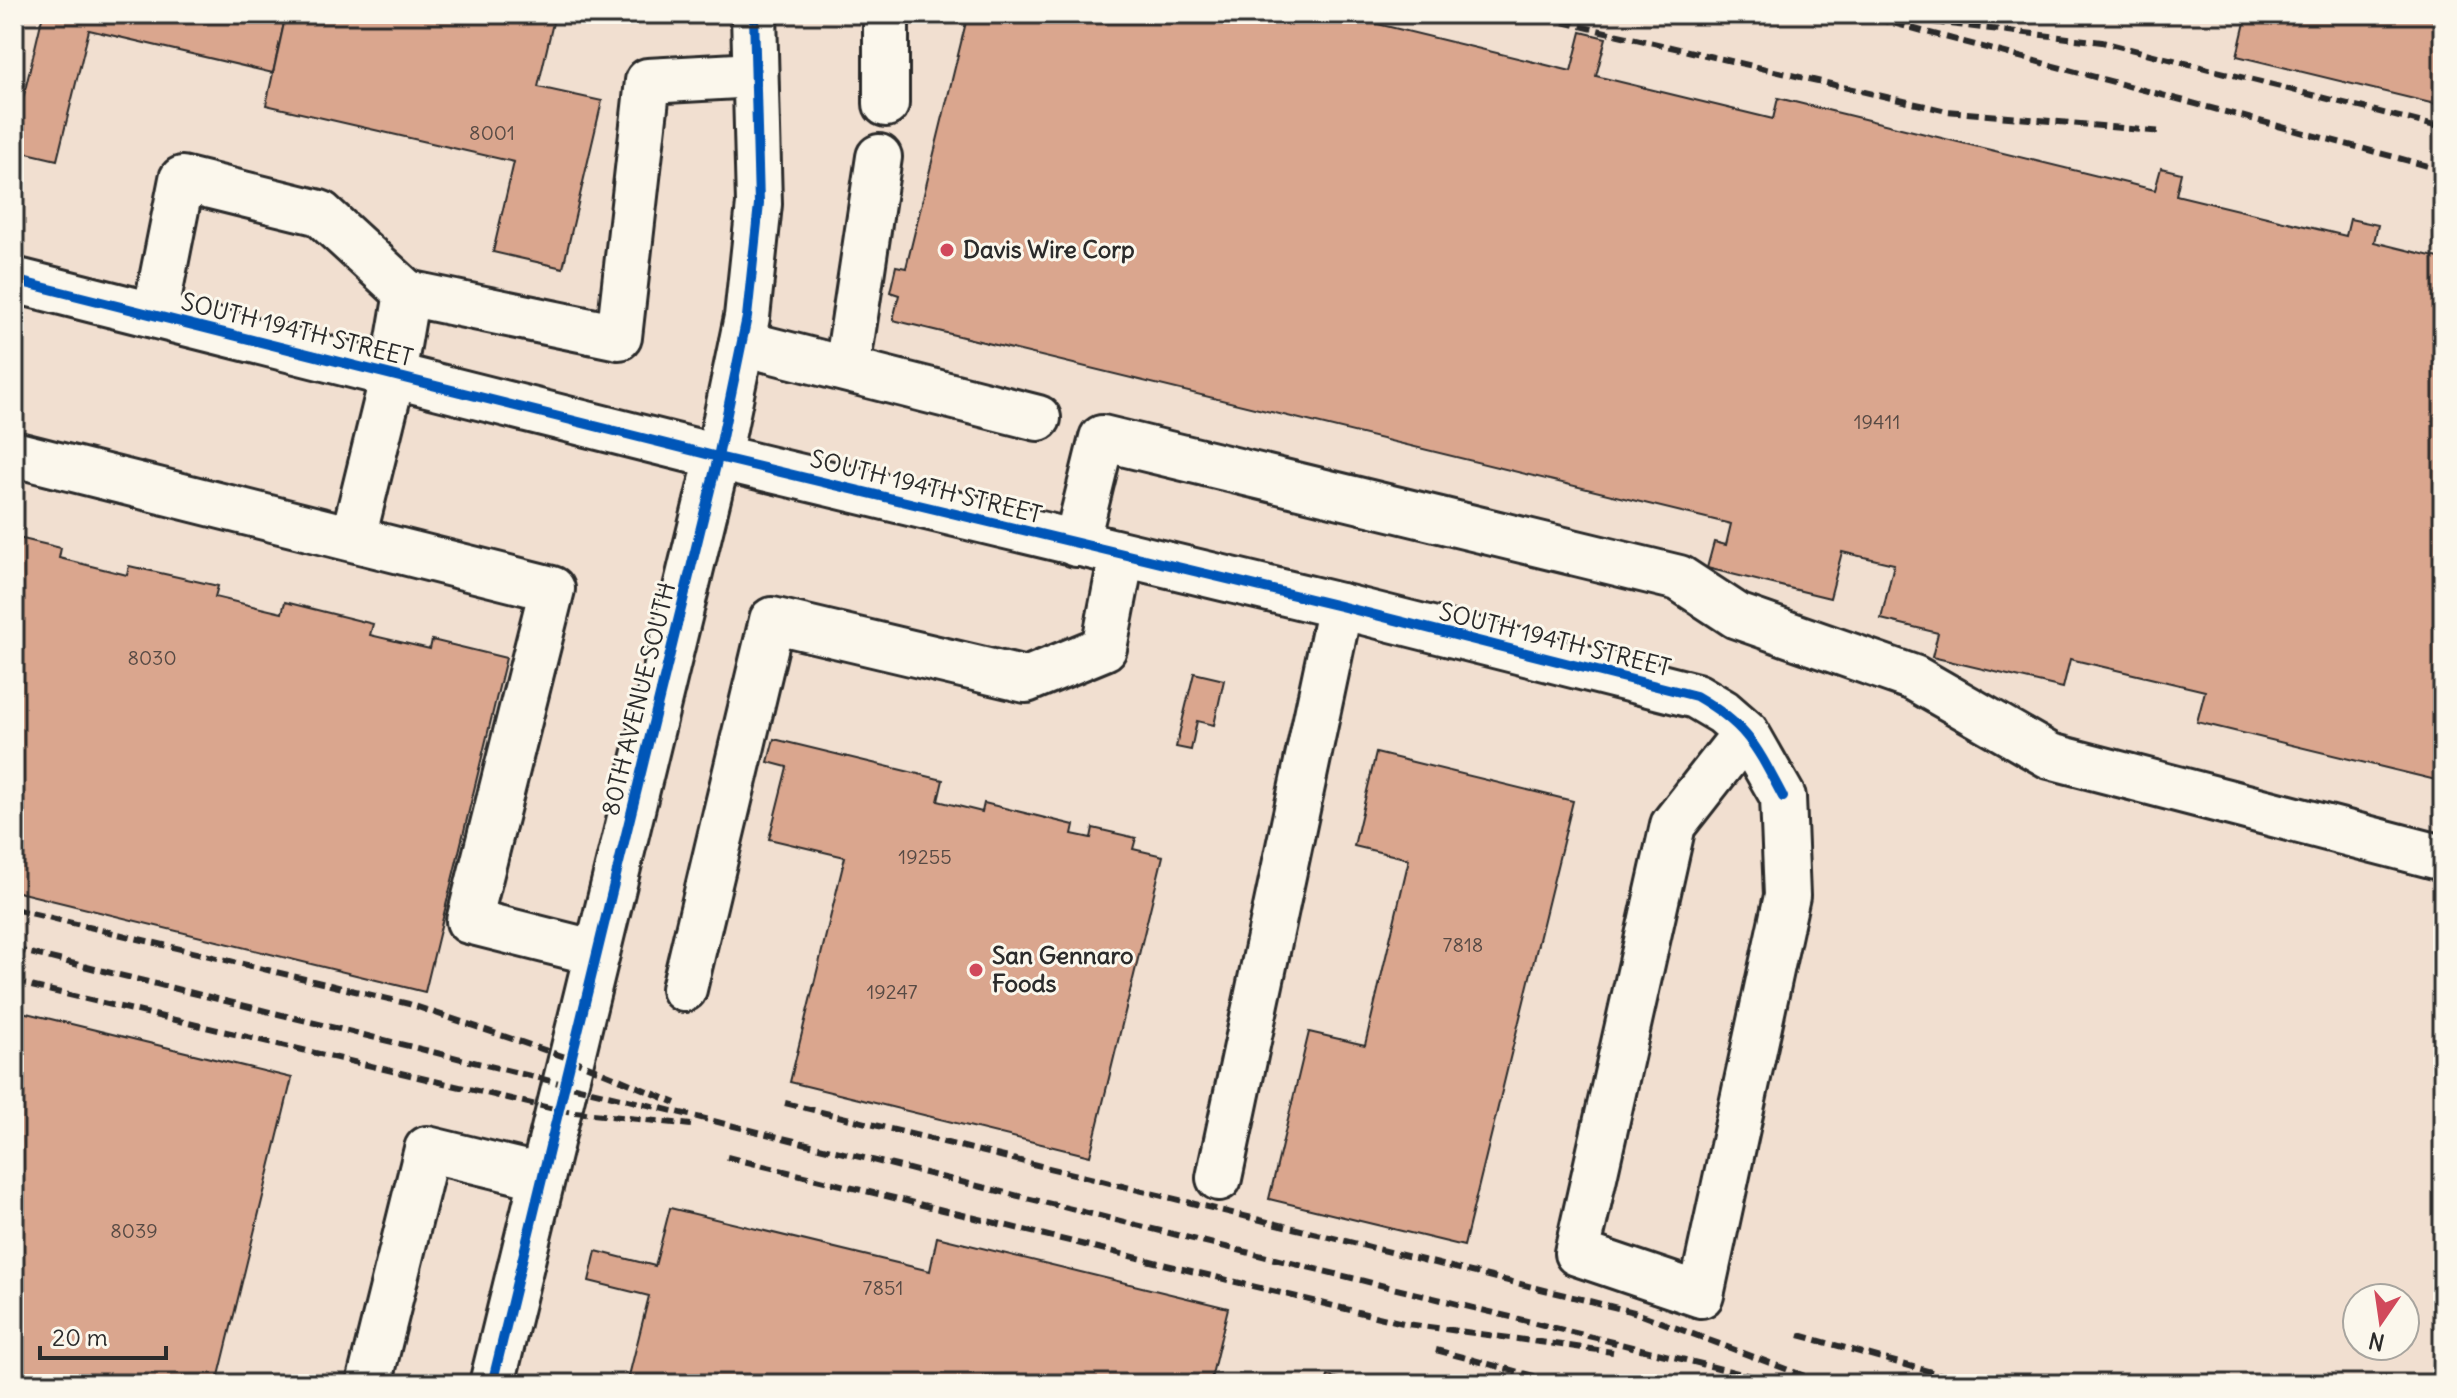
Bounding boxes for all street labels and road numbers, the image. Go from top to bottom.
street label: SOUTH 194TH STREET [178,286,416,372]
street label: SOUTH 194TH STREET [807,443,1045,529]
street label: 80TH AVENUE SOUTH [595,579,682,818]
street label: SOUTH 194TH STREET [1436,596,1674,682]

